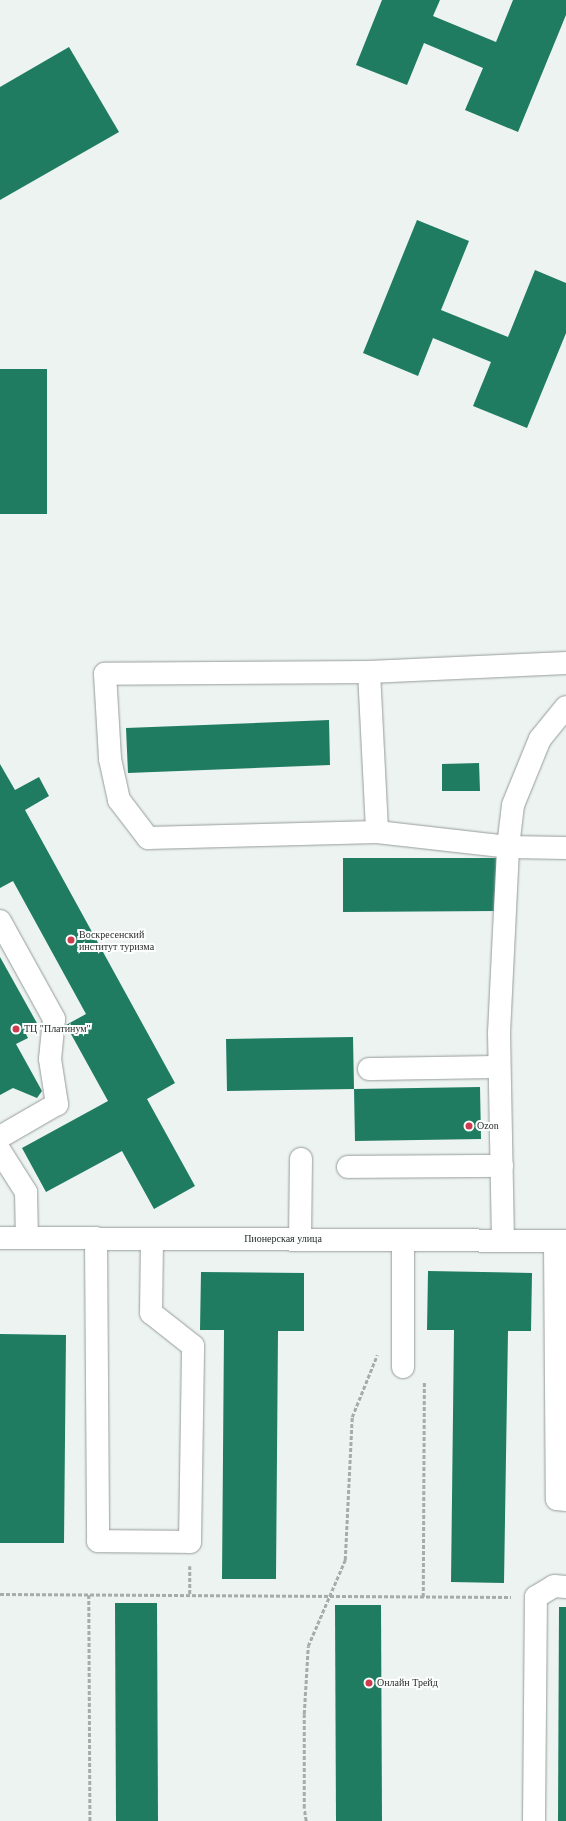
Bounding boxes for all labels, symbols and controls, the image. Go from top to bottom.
place label: Воскресенский институт туризма [79,928,154,952]
marker: Воскресенский институт туризма [66,935,76,945]
place label: ТЦ "Платинум" [24,1023,91,1035]
marker: ТЦ "Платинум" [11,1024,21,1034]
place label: Ozon [477,1120,499,1132]
marker: Ozon [464,1121,474,1131]
street label: Пионерская улица [244,1233,322,1245]
place label: Онлайн Трейд [377,1677,438,1689]
marker: Онлайн Трейд [364,1678,374,1688]

